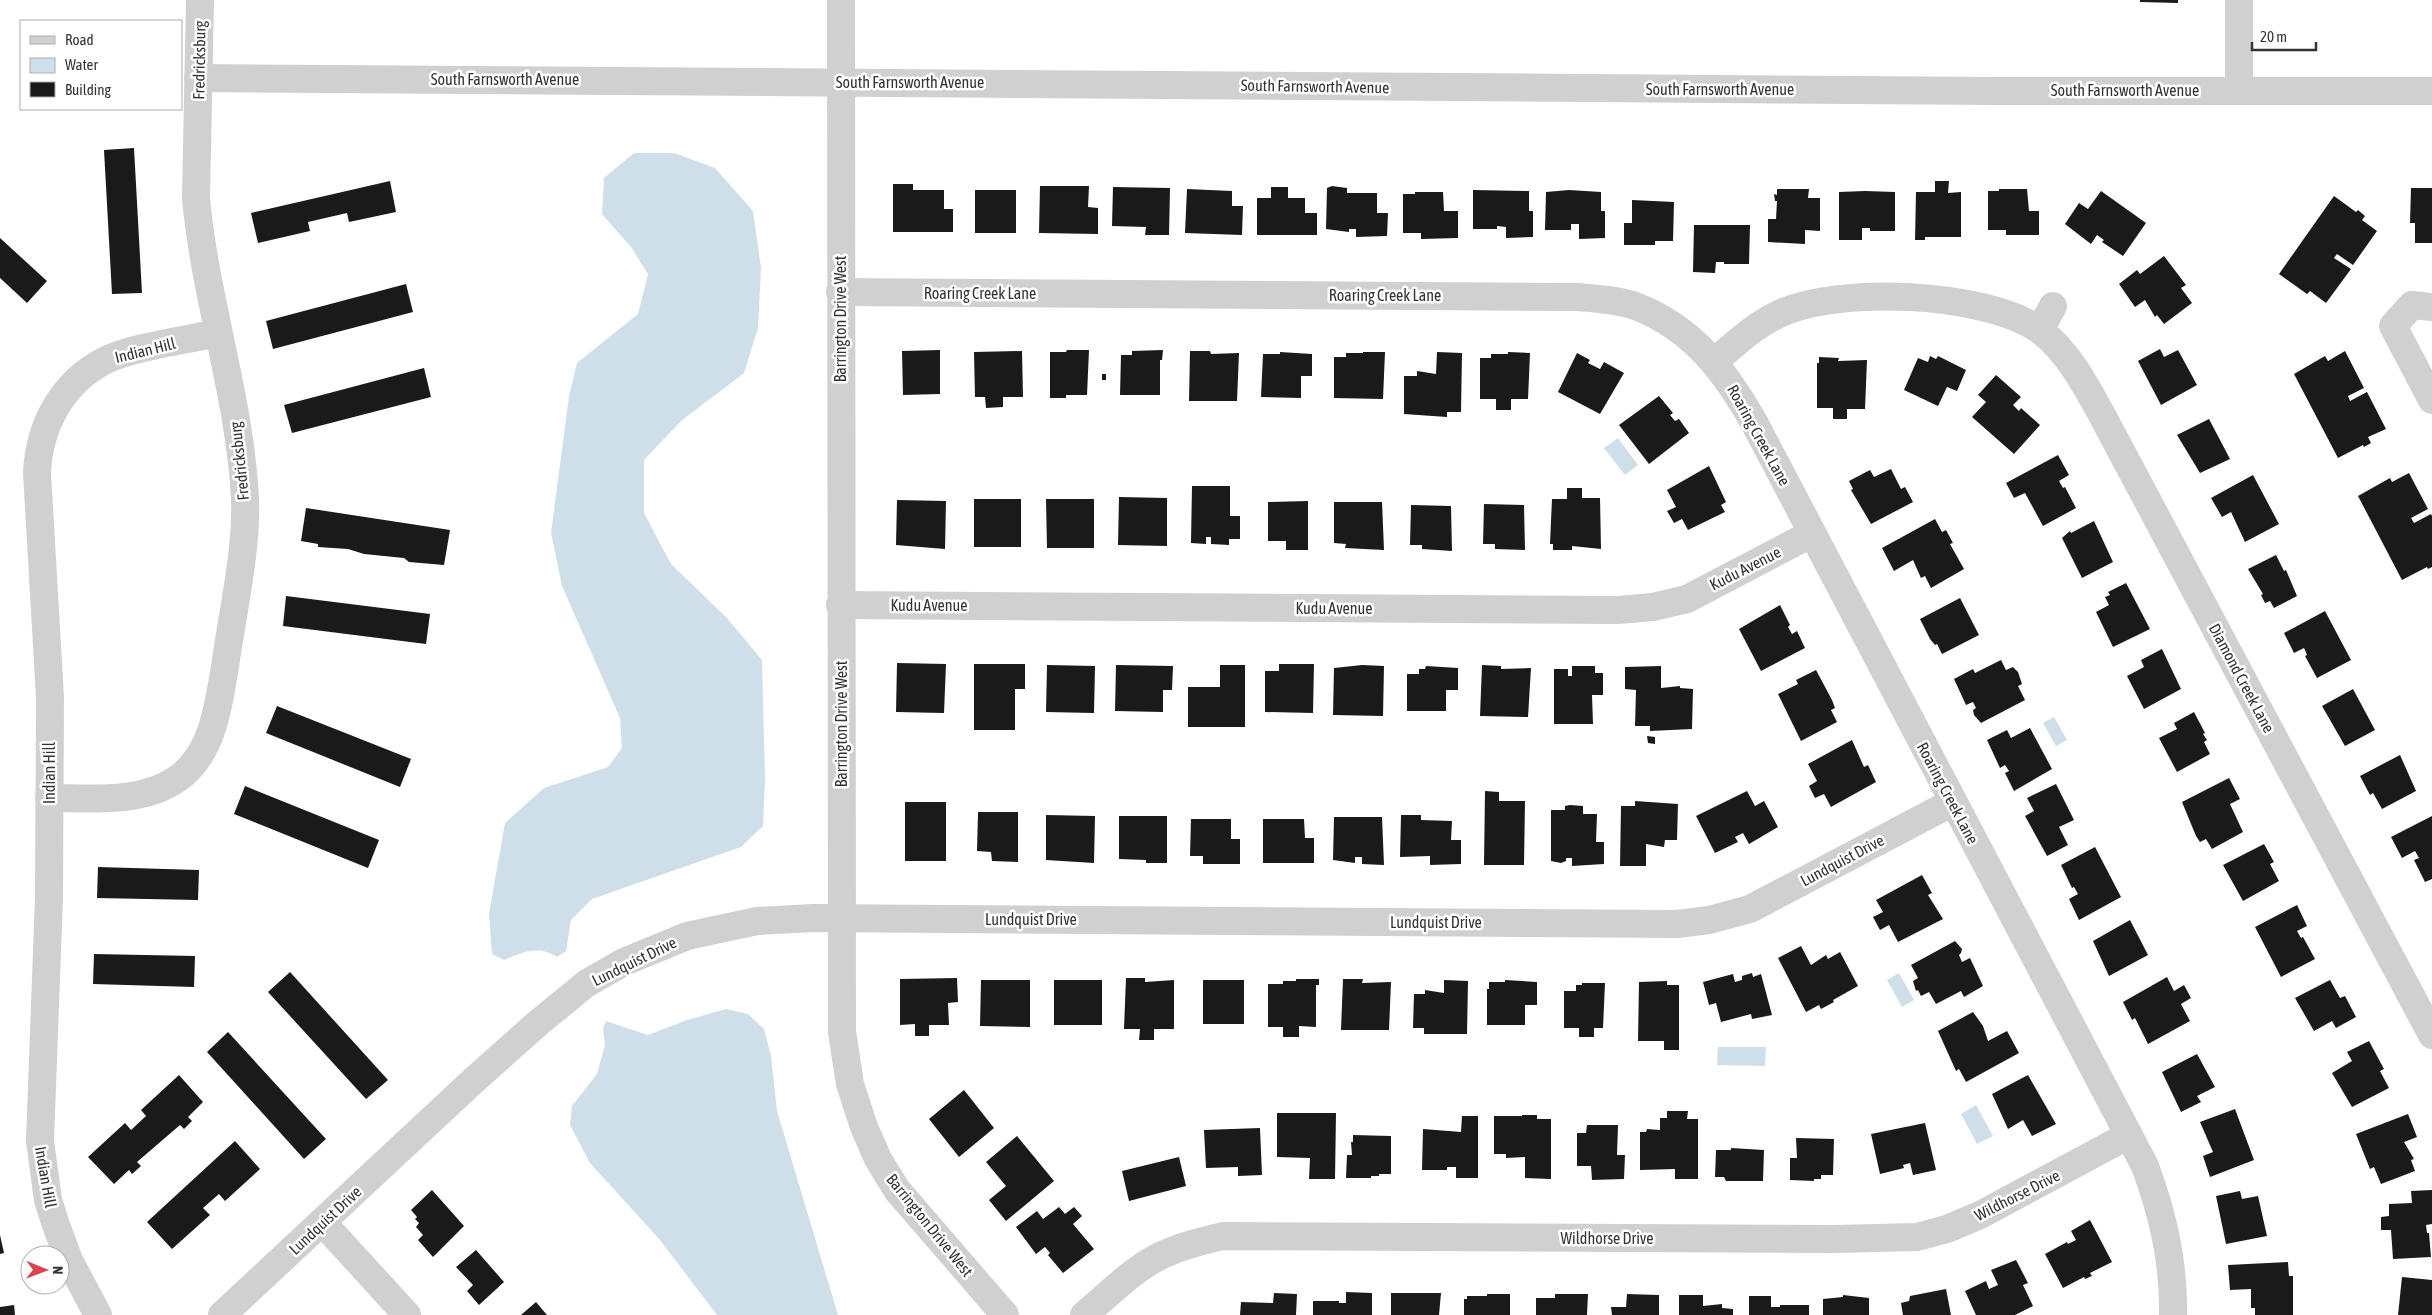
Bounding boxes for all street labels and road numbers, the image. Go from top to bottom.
street label: Fredricksburg [189,20,210,100]
street label: South Farnsworth Avenue [431,70,579,88]
street label: South Farnsworth Avenue [836,73,984,91]
street label: South Farnsworth Avenue [1241,76,1389,96]
street label: South Farnsworth Avenue [1646,80,1794,98]
street label: South Farnsworth Avenue [2051,81,2199,99]
street label: Barrington Drive West [831,255,850,382]
street label: Roaring Creek Lane [924,284,1036,303]
street label: Roaring Creek Lane [1329,286,1441,305]
street label: Indian Hill [113,334,178,366]
street label: Roaring Creek Lane [1723,381,1794,489]
street label: Fredricksburg [226,421,253,501]
street label: Kudu Avenue [1707,542,1783,594]
street label: Kudu Avenue [890,596,968,614]
street label: Kudu Avenue [1295,599,1373,617]
street label: Diamond Creek Lane [2206,620,2278,736]
street label: Barrington Drive West [832,660,851,787]
street label: Roaring Creek Lane [1913,739,1982,847]
street label: Indian Hill [40,741,58,804]
street label: Lundquist Drive [1797,831,1887,890]
street label: Lundquist Drive [985,910,1077,929]
street label: Lundquist Drive [1390,913,1482,932]
street label: Lundquist Drive [589,933,680,990]
street label: Indian Hill [32,1145,60,1210]
street label: Wildhorse Drive [1971,1166,2063,1224]
street label: Barrington Drive West [882,1170,977,1281]
street label: Lundquist Drive [285,1182,365,1259]
street label: Wildhorse Drive [1560,1229,1654,1247]

